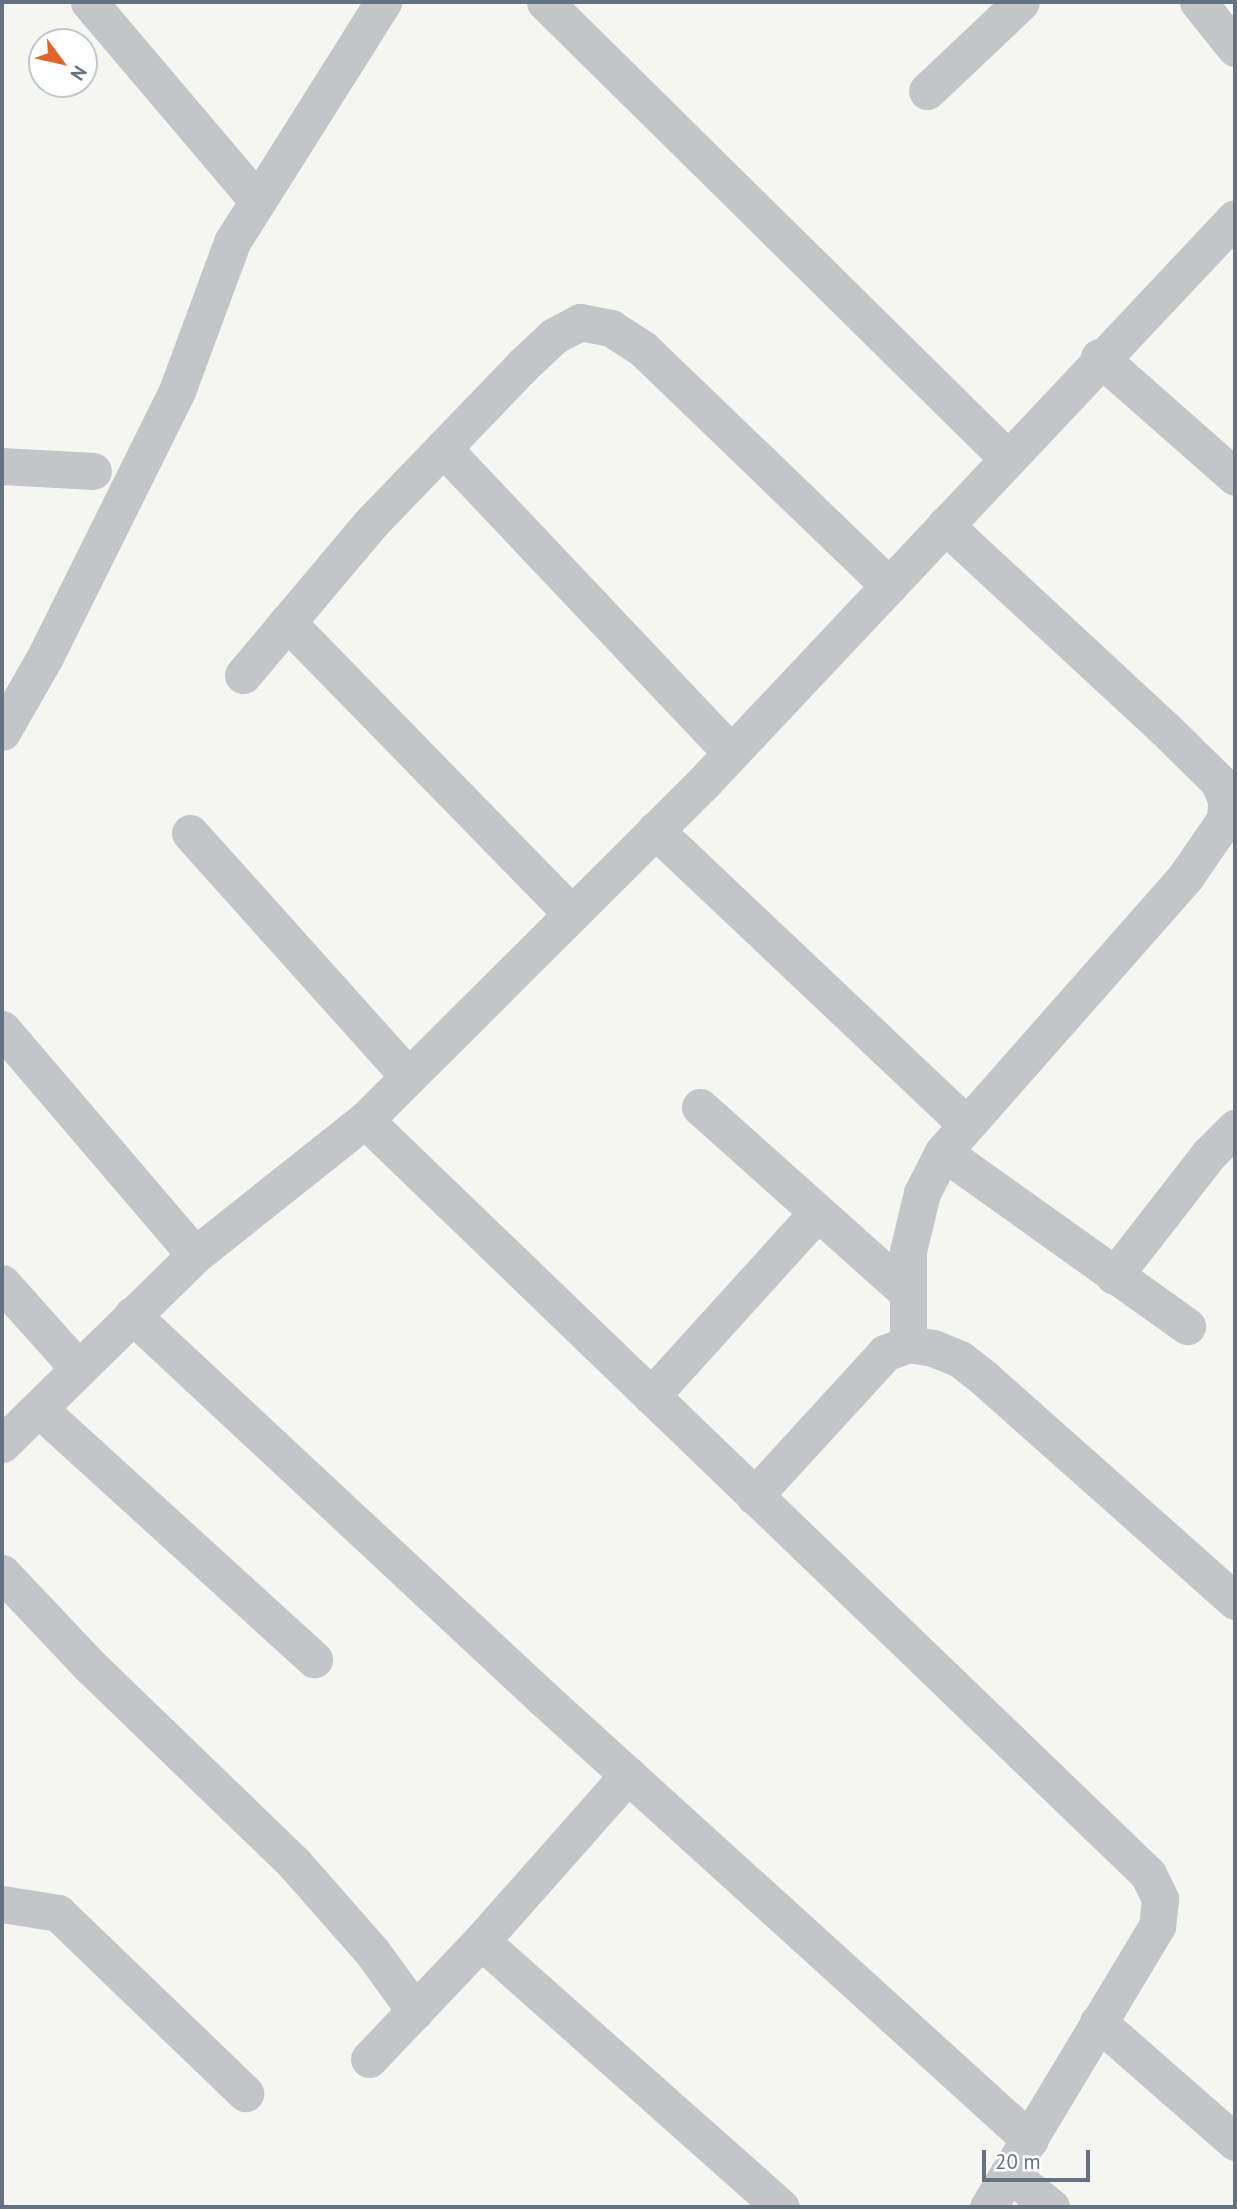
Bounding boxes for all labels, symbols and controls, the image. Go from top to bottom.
north arrow [28,28,98,98]
text: N [65,62,92,85]
scale bar [985,2136,1094,2180]
text: 20 m [995,2148,1041,2175]

